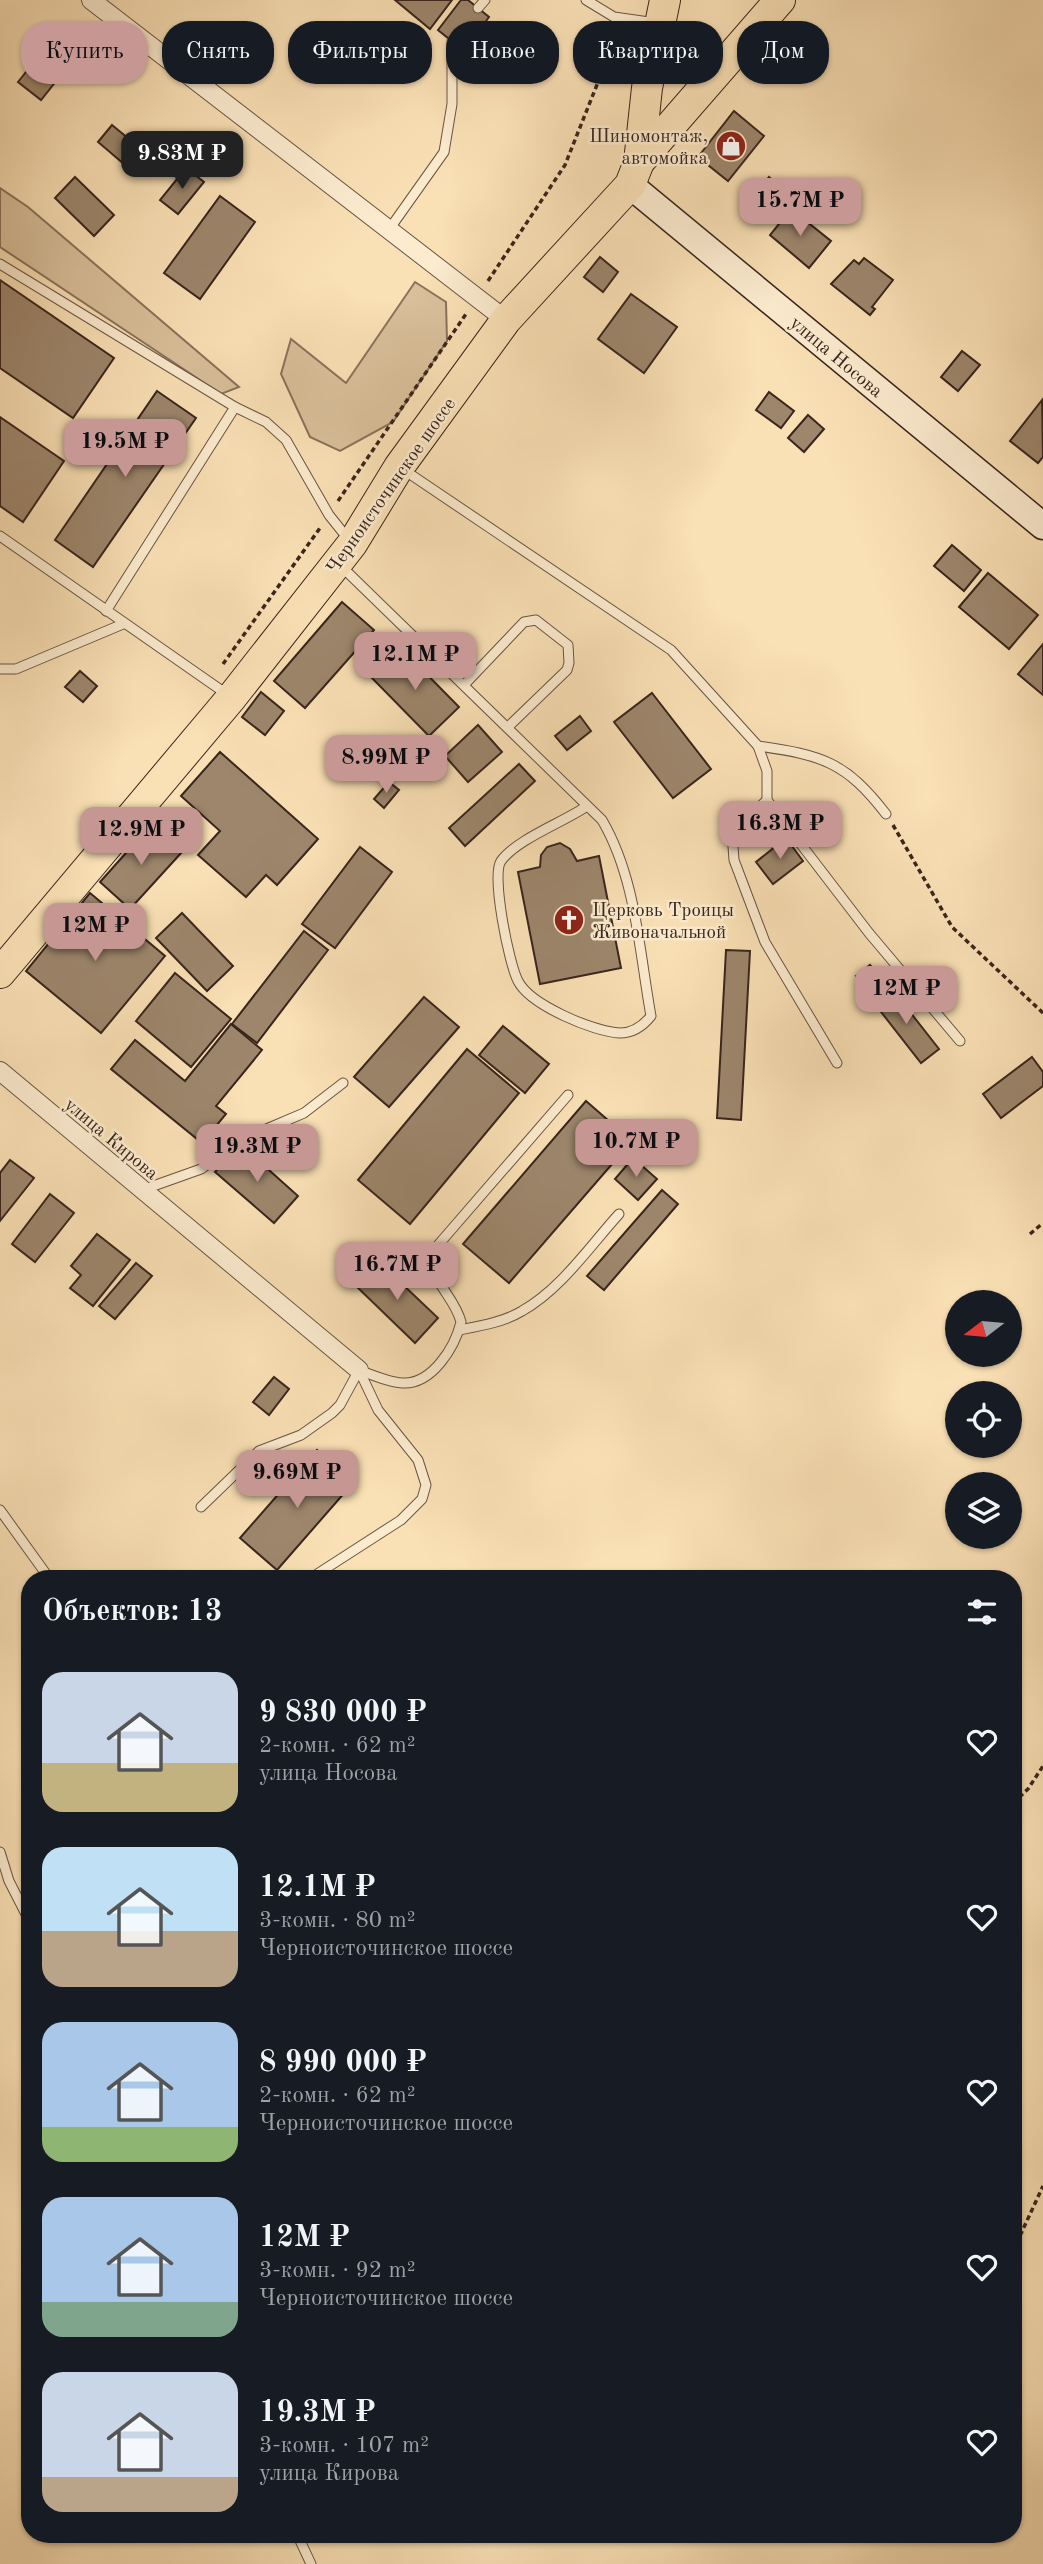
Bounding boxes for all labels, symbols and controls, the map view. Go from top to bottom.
chip: Купить [21,21,148,84]
chip: Снять [162,21,274,84]
chip: Фильтры [288,21,432,84]
chip: Новое [446,21,559,84]
chip: Квартира [573,21,723,84]
chip: Дом [737,21,829,84]
place label: Шиномонтаж, автомойка [589,128,709,169]
shop icon: Шиномонтаж, автомойка [714,129,748,163]
pin: 9.83M ₽ [117,132,247,191]
text: 9.83M ₽ [137,142,227,165]
pin: 15.7M ₽ [735,178,865,238]
text: 15.7M ₽ [755,189,845,212]
street label: улица Носова [785,314,886,402]
street label: Черноисточинское шоссе [324,395,460,578]
pin: 19.5M ₽ [60,420,190,479]
text: 19.5M ₽ [80,430,170,453]
pin: 12.1M ₽ [350,632,480,692]
text: 12.1M ₽ [370,643,460,666]
pin: 8.99M ₽ [321,736,451,795]
text: 8.99M ₽ [341,746,431,769]
pin: 16.3M ₽ [715,802,845,861]
pin: 12.9M ₽ [76,808,206,867]
text: 16.3M ₽ [735,812,825,835]
text: 12.9M ₽ [96,818,186,841]
place label: Церковь Троицы Живоначальной [592,902,734,943]
church icon: Церковь Троицы Живоначальной [552,903,586,937]
pin: 12M ₽ [46,904,144,963]
text: 12M ₽ [60,914,130,937]
pin: 12M ₽ [857,967,955,1026]
text: 12M ₽ [871,977,941,1000]
street label: улица Кирова [60,1095,161,1185]
pin: 10.7M ₽ [571,1120,701,1179]
pin: 19.3M ₽ [192,1124,322,1184]
text: 10.7M ₽ [591,1130,681,1153]
text: 19.3M ₽ [212,1135,302,1158]
pin: 16.7M ₽ [332,1242,462,1302]
text: 16.7M ₽ [352,1253,442,1276]
north arrow [945,1290,1022,1367]
map controls [945,1290,1022,1549]
button: locate [945,1381,1022,1458]
pin: 9.69M ₽ [232,1450,362,1510]
text: 9.69M ₽ [252,1461,342,1484]
button: layers [945,1472,1022,1549]
icon: filters [963,1593,1001,1631]
text: Объектов: 13 [42,1597,222,1627]
text: 9 830 000 ₽ [259,1698,427,1728]
icon: home [98,1700,182,1784]
icon: heart [963,1723,1001,1761]
text: 2-комн. · 62 m² [259,1734,416,1757]
text: улица Носова [259,1762,398,1785]
text: 12.1M ₽ [259,1873,376,1903]
icon: home [98,1875,182,1959]
icon: heart [963,1898,1001,1936]
text: 3-комн. · 80 m² [259,1909,416,1932]
text: Черноисточинское шоссе [259,1937,513,1960]
text: 8 990 000 ₽ [259,2048,427,2078]
icon: home [98,2050,182,2134]
icon: heart [963,2073,1001,2111]
text: 2-комн. · 62 m² [259,2084,416,2107]
text: Черноисточинское шоссе [259,2112,513,2135]
text: 12M ₽ [259,2223,350,2253]
icon: home [98,2225,182,2309]
icon: heart [963,2248,1001,2286]
text: 3-комн. · 92 m² [259,2259,416,2282]
text: Черноисточинское шоссе [259,2287,513,2310]
text: 19.3M ₽ [259,2398,376,2428]
icon: home [98,2400,182,2484]
icon: heart [963,2423,1001,2461]
text: 3-комн. · 107 m² [259,2434,429,2457]
text: улица Кирова [259,2462,399,2485]

